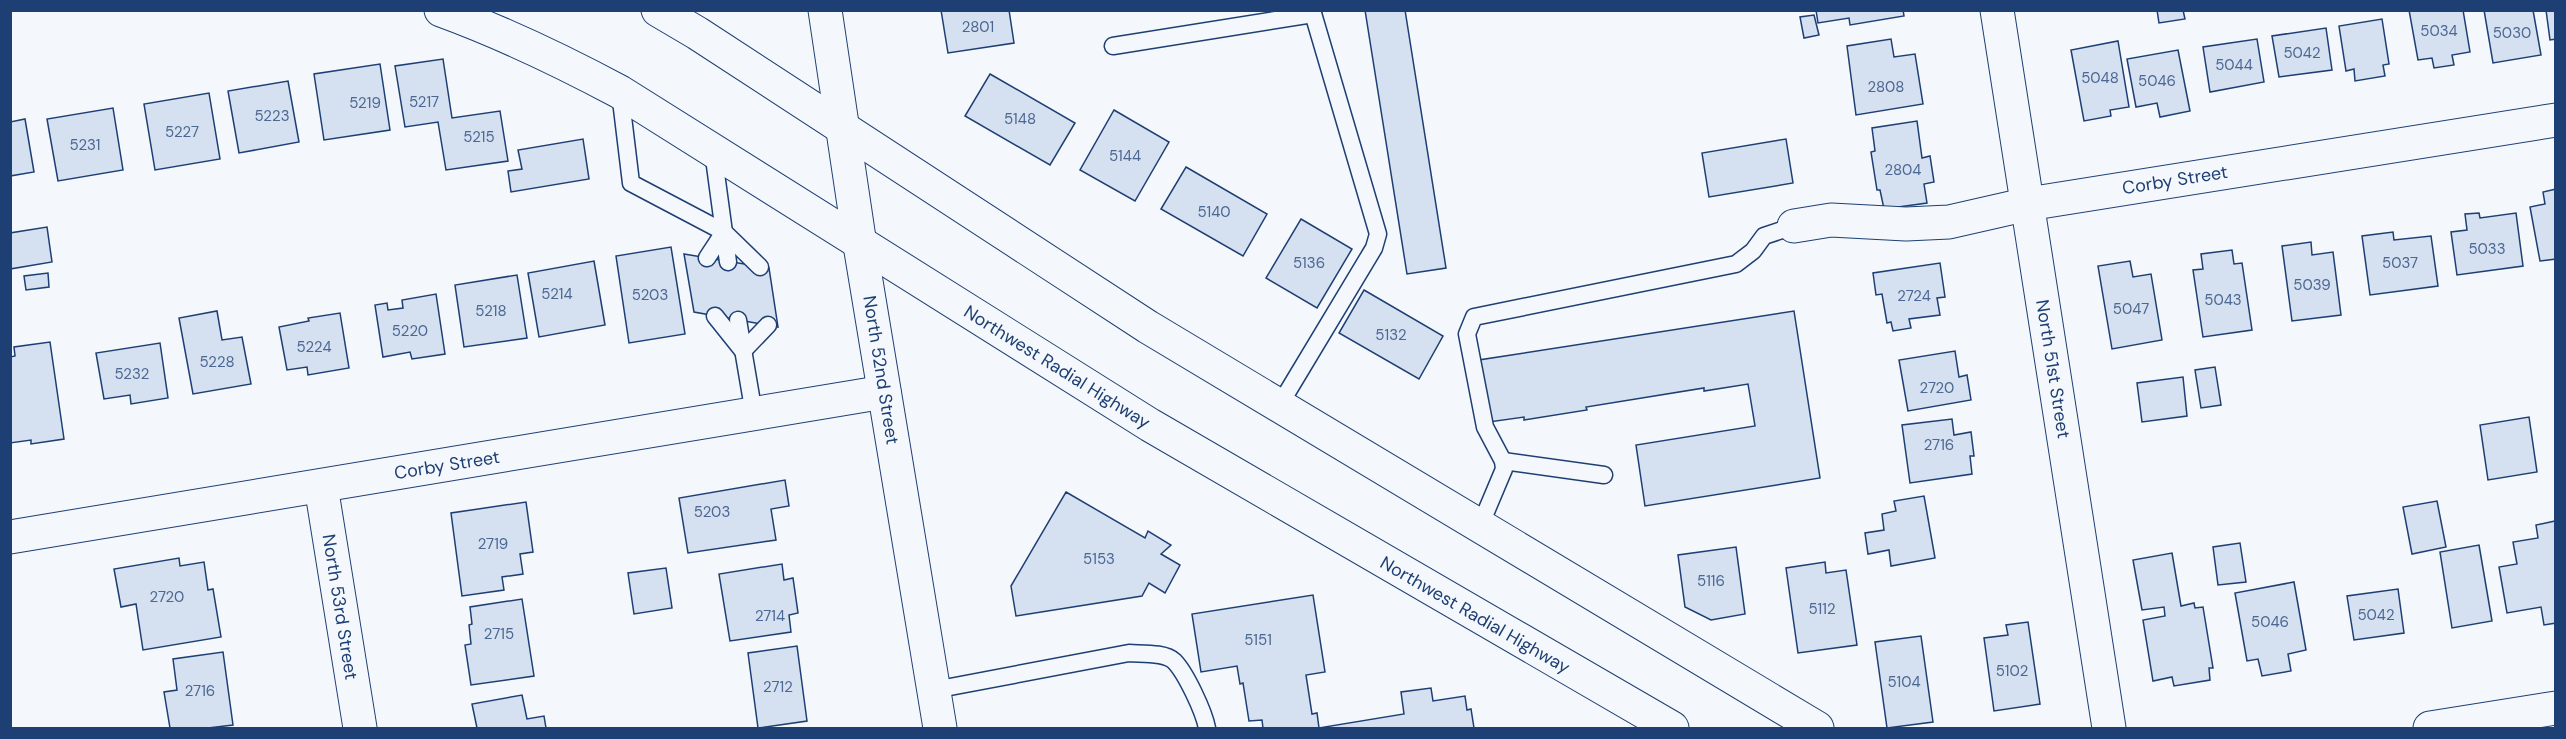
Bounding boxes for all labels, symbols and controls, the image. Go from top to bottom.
house number: 2801 [962,17,994,37]
house number: 5034 [2420,21,2458,41]
house number: 5030 [2493,23,2531,43]
house number: 5042 [2283,43,2321,63]
house number: 5044 [2215,55,2253,75]
house number: 5048 [2081,68,2119,88]
house number: 5046 [2138,71,2176,91]
house number: 2808 [1868,77,1904,97]
house number: 5217 [409,92,439,112]
house number: 5219 [349,93,381,113]
house number: 5223 [254,106,290,126]
house number: 5148 [1004,109,1036,129]
house number: 5227 [165,122,199,142]
house number: 5215 [463,127,495,147]
house number: 5231 [70,135,100,155]
house number: 5144 [1109,146,1141,166]
house number: 2804 [1885,160,1921,180]
street label: Corby Street [2120,160,2230,200]
house number: 5140 [1197,202,1231,222]
house number: 5033 [2468,239,2506,259]
house number: 5136 [1293,253,1325,273]
house number: 5037 [2382,253,2418,273]
house number: 5039 [2293,275,2331,295]
house number: 5214 [541,284,573,304]
house number: 5203 [632,285,668,305]
house number: 2724 [1897,286,1931,306]
house number: 5043 [2204,290,2242,310]
street label: North 52nd Street [857,294,905,446]
street label: North 51st Street [2030,298,2076,440]
house number: 5047 [2113,299,2149,319]
street label: Northwest Radial Highway [959,300,1155,434]
house number: 5218 [475,301,507,321]
house number: 5220 [392,321,428,341]
house number: 5132 [1375,325,1407,345]
house number: 5224 [296,337,332,357]
house number: 5228 [199,352,235,372]
house number: 5232 [114,364,150,384]
house number: 2720 [1920,378,1954,398]
house number: 2716 [1924,435,1954,455]
street label: Corby Street [392,445,502,485]
house number: 5203 [694,502,730,522]
street label: North 53rd Street [317,533,363,681]
house number: 2719 [478,534,508,554]
house number: 5153 [1083,549,1115,569]
street label: Northwest Radial Highway [1376,551,1574,679]
house number: 5116 [1697,571,1725,591]
house number: 2720 [150,587,184,607]
house number: 5112 [1808,599,1836,619]
house number: 5042 [2357,605,2395,625]
house number: 2714 [755,606,785,626]
house number: 5046 [2251,612,2289,632]
house number: 2715 [484,624,514,644]
house number: 5151 [1244,630,1272,650]
house number: 5102 [1996,661,2028,681]
house number: 5104 [1887,672,1921,692]
house number: 2712 [763,677,793,697]
house number: 2716 [185,681,215,701]

